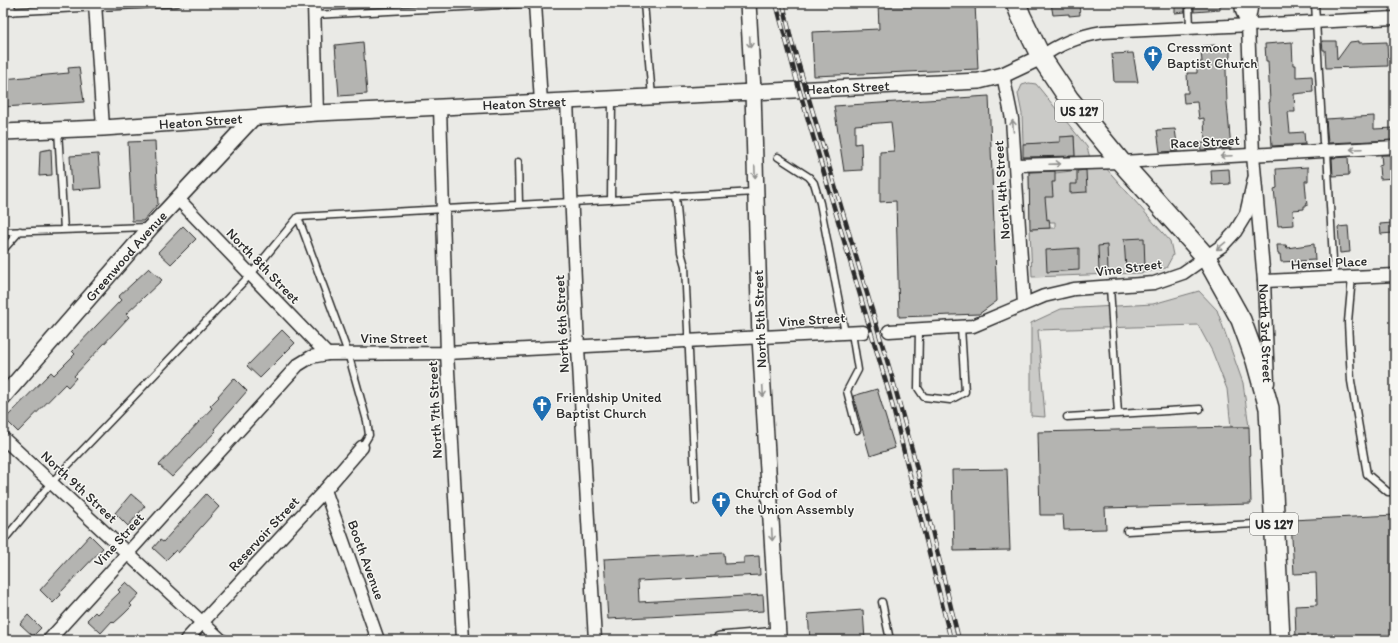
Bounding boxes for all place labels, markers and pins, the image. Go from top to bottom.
place label: Cressmont Baptist Church [1167,39,1258,72]
church icon: Cressmont Baptist Church [1142,44,1164,72]
place label: Friendship United Baptist Church [556,389,662,422]
church icon: Friendship United Baptist Church [531,394,553,422]
place label: Church of God of the Union Assembly [735,485,854,518]
church icon: Church of God of the Union Assembly [710,490,732,518]

